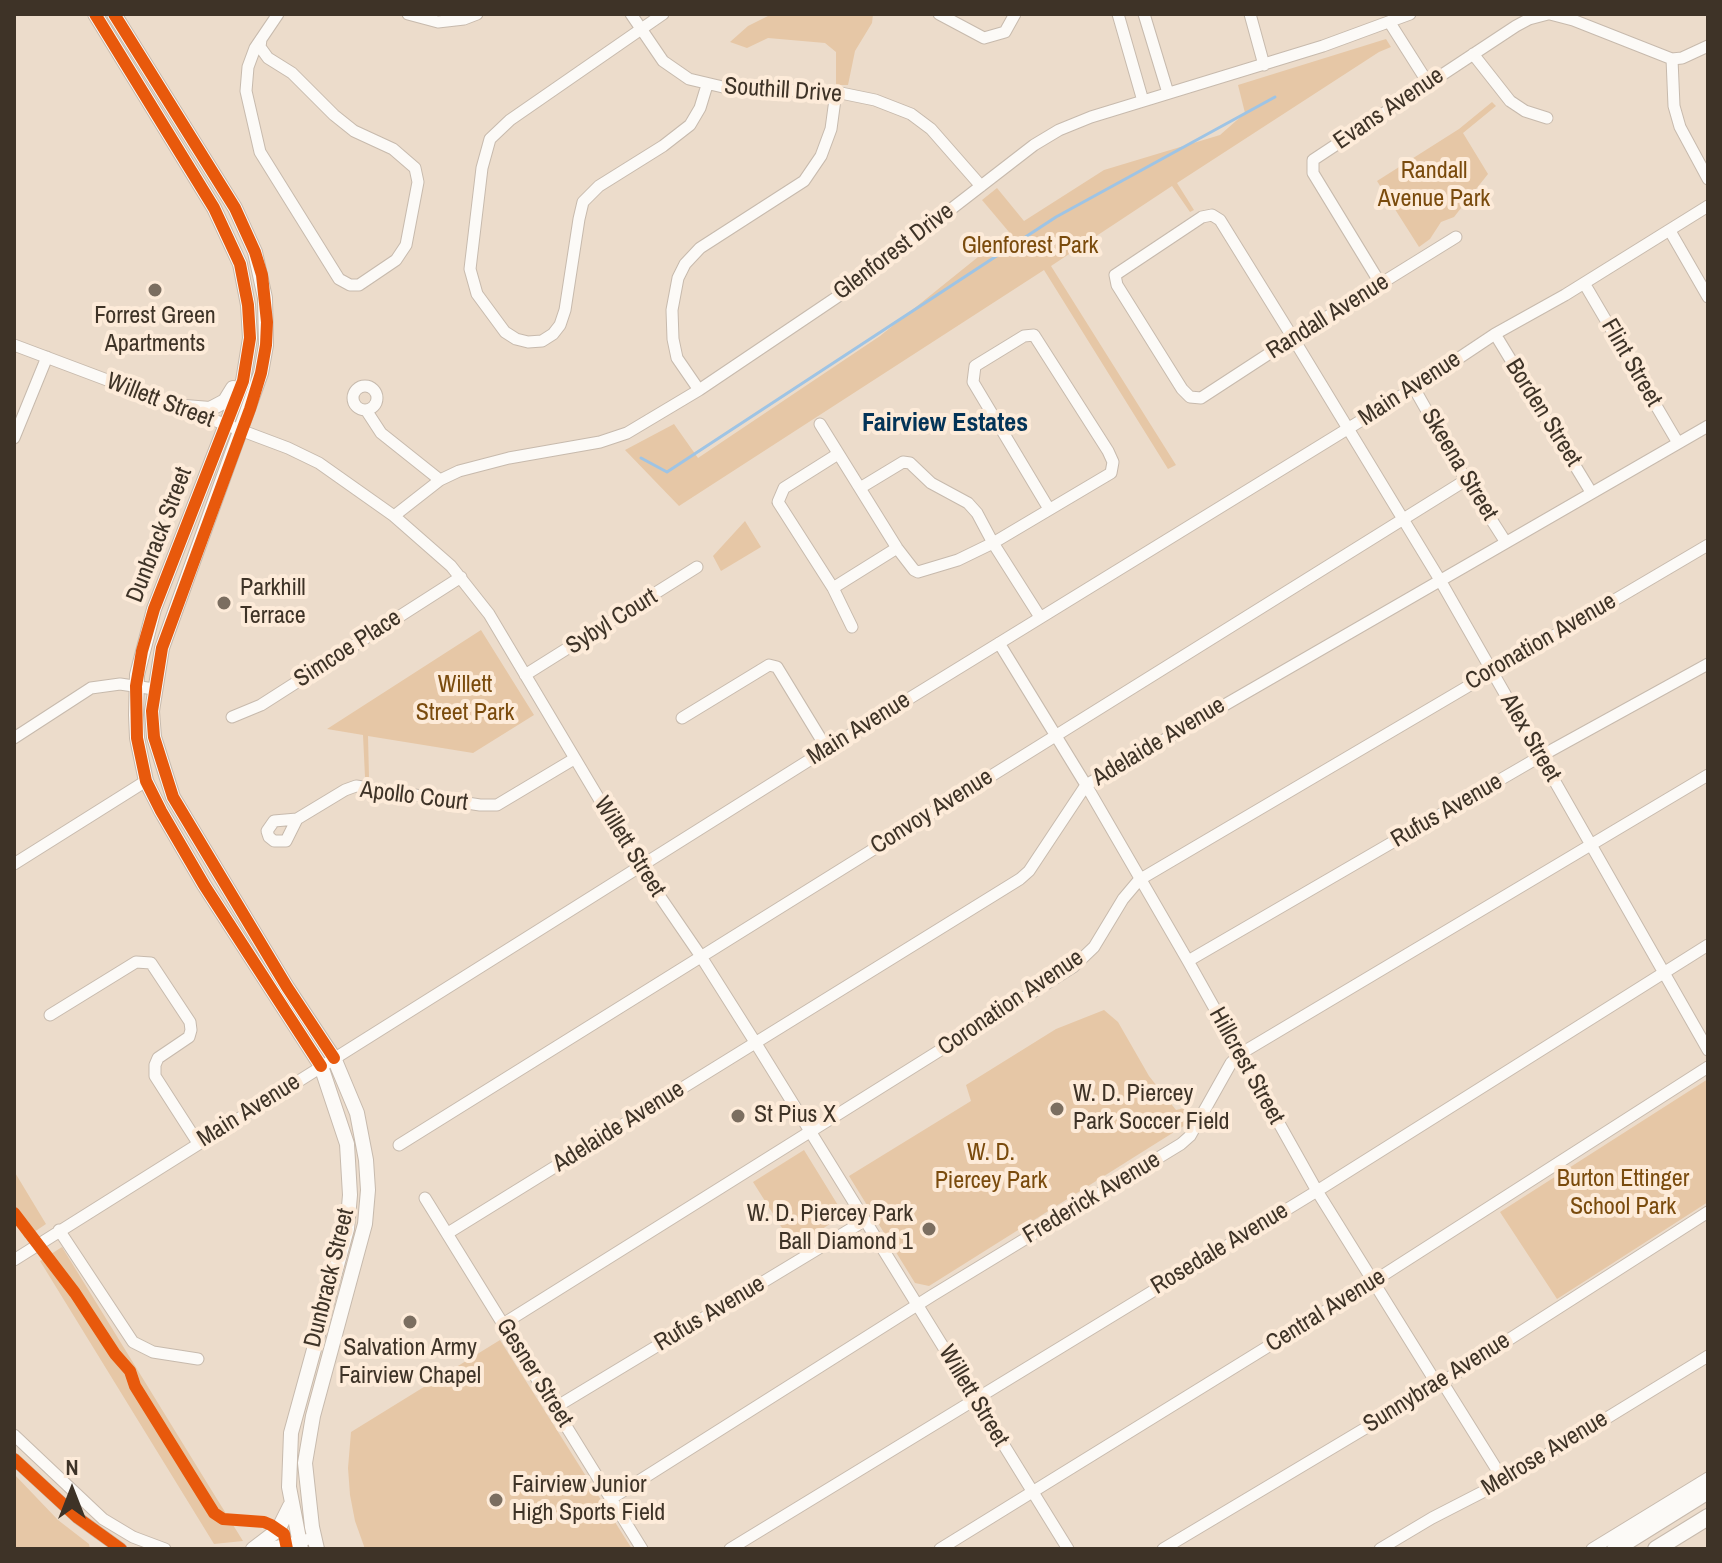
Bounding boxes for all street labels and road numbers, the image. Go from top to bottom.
street label: Evans Avenue [1328,62,1450,156]
street label: Southill Drive [723,73,843,109]
street label: Glenforest Drive [828,197,960,307]
street label: Randall Avenue [1262,268,1394,366]
street label: Flint Street [1594,314,1668,412]
street label: Main Avenue [1354,345,1466,433]
street label: Borden Street [1499,354,1587,472]
street label: Willett Street [102,367,218,435]
street label: Skeena Street [1415,404,1503,526]
street label: Dunbrack Street [121,463,199,607]
street label: Sybyl Court [561,583,663,661]
street label: Coronation Avenue [1461,587,1621,697]
street label: Simcoe Place [289,604,407,694]
street label: Main Avenue [802,686,916,772]
street label: Alex Street [1493,689,1567,787]
street label: Adelaide Avenue [1087,691,1231,793]
street label: Convoy Avenue [866,763,998,861]
street label: Rufus Avenue [1386,768,1508,854]
street label: Apollo Court [359,776,469,818]
street label: Willett Street [587,792,671,902]
street label: Coronation Avenue [933,944,1089,1062]
street label: Hillcrest Street [1202,1003,1290,1129]
street label: Main Avenue [192,1068,306,1154]
street label: Adelaide Avenue [548,1075,690,1179]
street label: Frederick Avenue [1018,1146,1166,1250]
street label: Rosedale Avenue [1146,1197,1294,1301]
street label: Dunbrack Street [299,1206,361,1350]
street label: Central Avenue [1261,1263,1391,1359]
street label: Rufus Avenue [650,1270,770,1358]
street label: Gesner Street [489,1313,579,1433]
street label: Sunnybrae Avenue [1359,1327,1515,1439]
street label: Willett Street [932,1340,1014,1452]
street label: Melrose Avenue [1477,1405,1613,1503]

